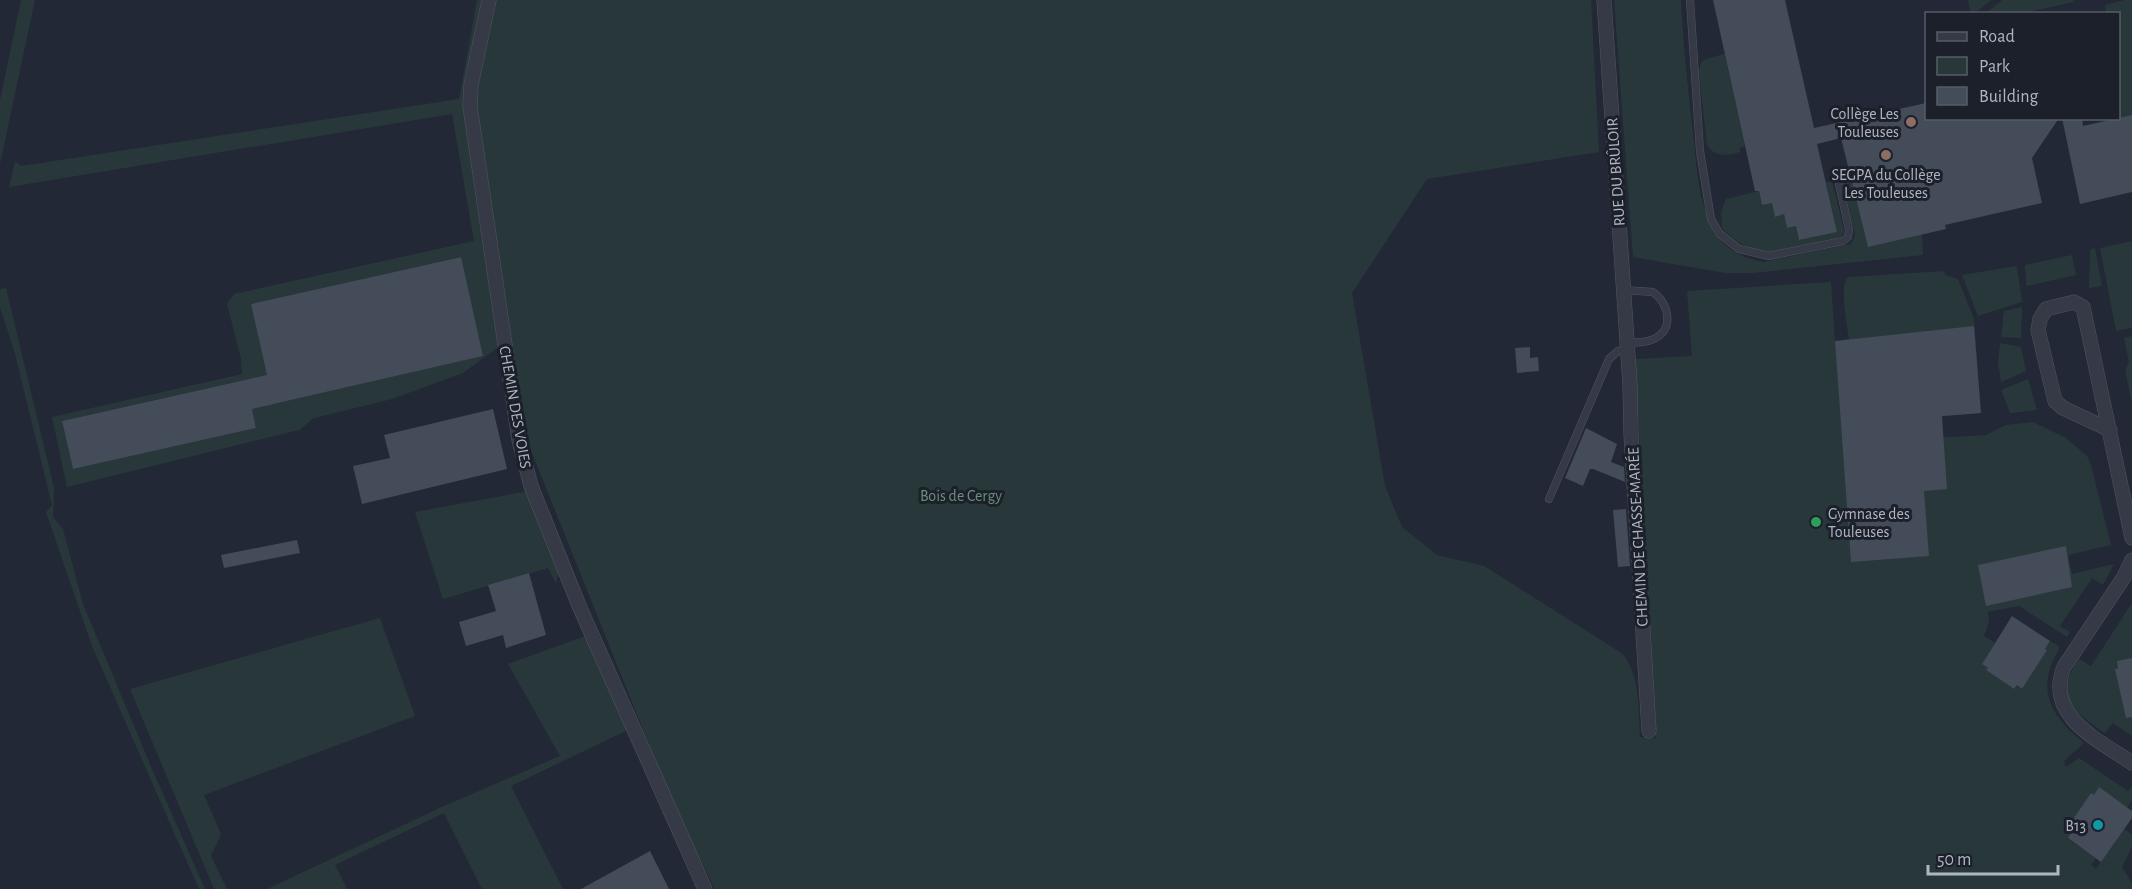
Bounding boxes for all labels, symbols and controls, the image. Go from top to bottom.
legend [1925,12,2120,120]
text: Road [1979,28,2015,46]
text: Park [1979,58,2011,76]
text: Building [1979,88,2039,106]
place label: Collège Les Touleuses [1830,106,1899,140]
marker: Collège Les Touleuses [1904,115,1918,129]
street label: RUE DU BRÛLOIR [1602,117,1628,227]
marker: SEGPA du Collège Les Touleuses [1879,148,1893,162]
place label: SEGPA du Collège Les Touleuses [1831,167,1941,201]
street label: CHEMIN DES VOIES [496,345,534,470]
street label: CHEMIN DE CHASSE-MARÉE [1623,447,1651,627]
park label: Bois de Cergy [920,488,1002,505]
place label: Gymnase des Touleuses [1828,506,1910,540]
marker: Gymnase des Touleuses [1809,515,1823,529]
place label: B13 [2065,818,2086,834]
marker: B13 [2091,818,2105,832]
scale bar [1928,838,2058,876]
text: 50 m [1937,851,1971,869]

